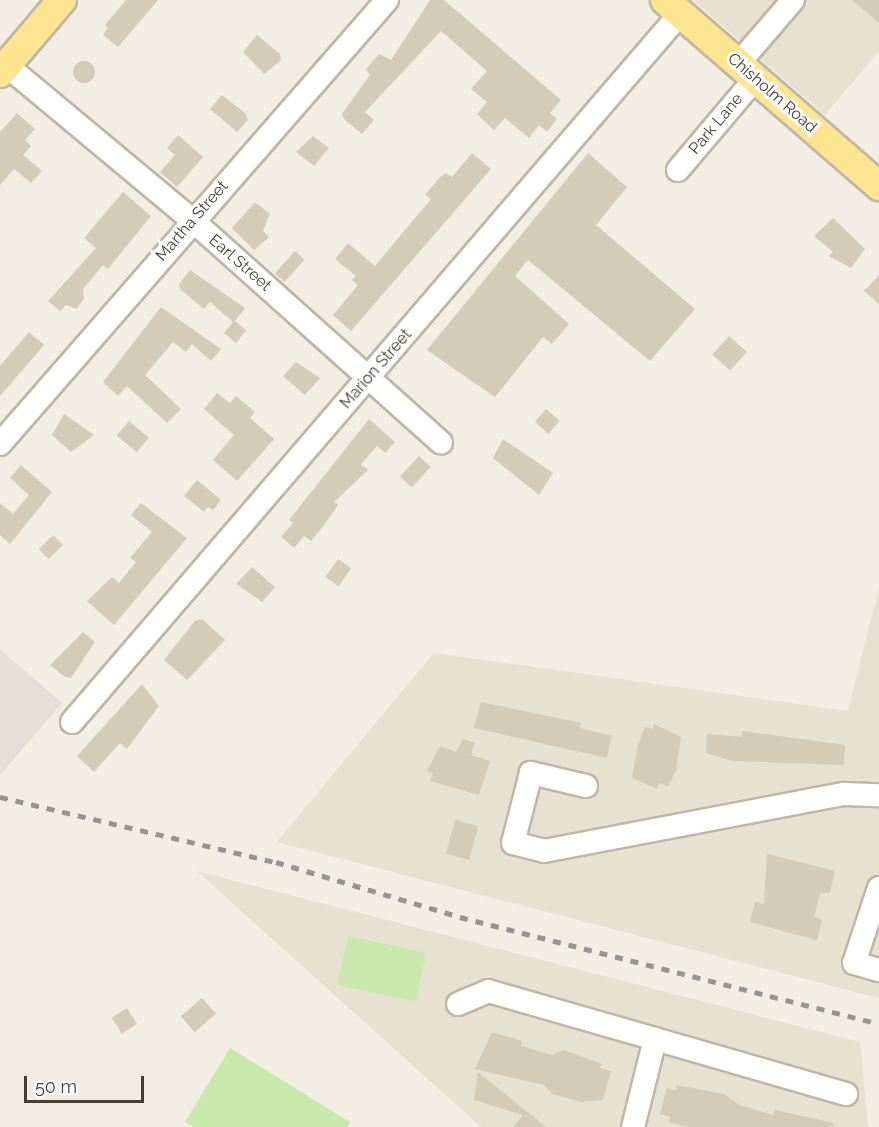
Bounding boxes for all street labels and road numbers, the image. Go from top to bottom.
street label: Chisholm Road [723,49,821,137]
street label: Park Lane [685,90,747,158]
street label: Martha Street [152,177,232,265]
street label: Earl Street [205,231,275,295]
street label: Marion Street [336,325,416,413]

